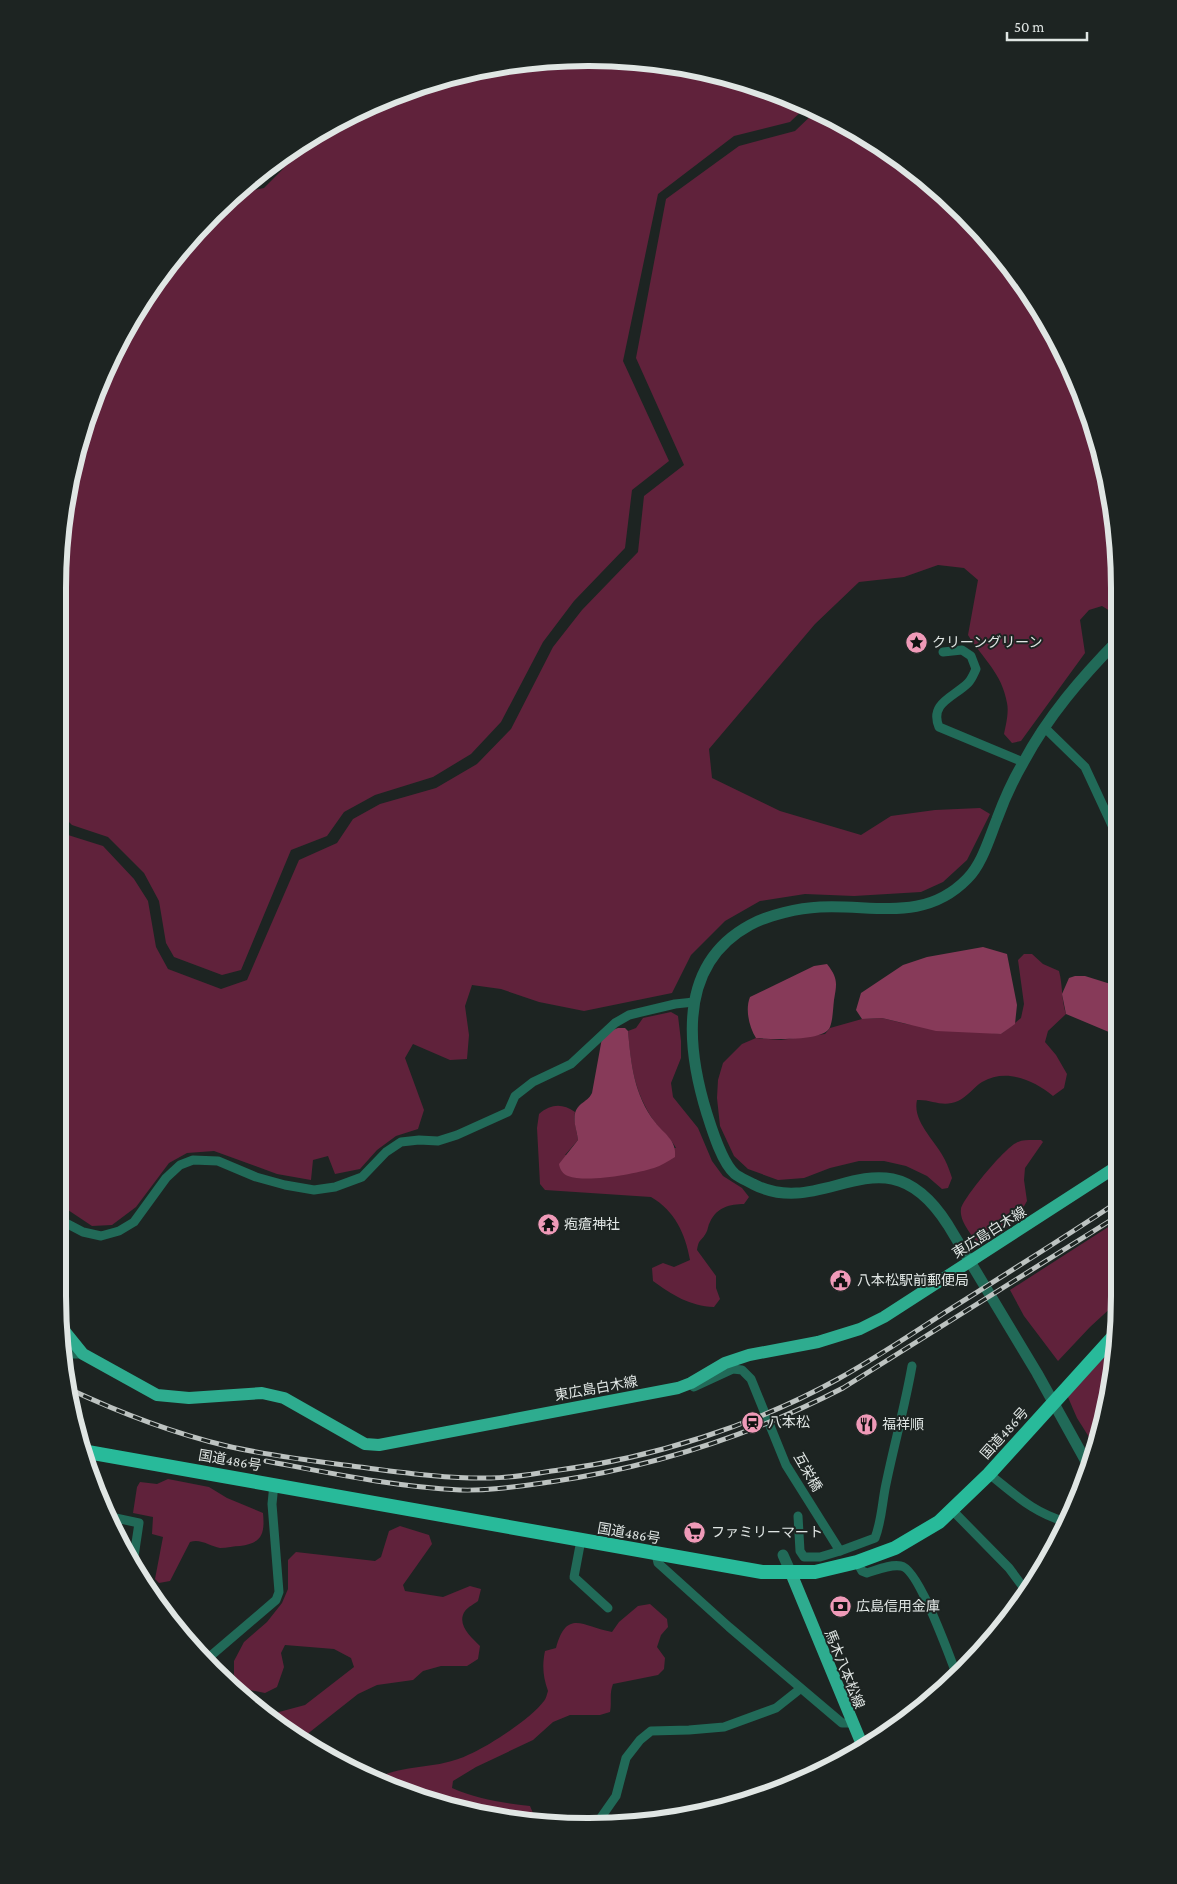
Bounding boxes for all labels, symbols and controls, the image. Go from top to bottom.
scale bar [1007,10,1087,42]
text: 50 m [1014,19,1044,35]
place icon: クリーングリーン [904,630,928,654]
place label: クリーングリーン [932,634,1043,650]
street label: 東広島白木線 [949,1203,1029,1261]
temple icon: 疱瘡神社 [536,1212,560,1236]
place label: 疱瘡神社 [564,1216,620,1232]
public building icon: 八本松駅前郵便局 [829,1268,853,1292]
place label: 八本松駅前郵便局 [857,1272,969,1288]
street label: 東広島白木線 [553,1373,639,1403]
street label: 国道486号 [977,1404,1031,1462]
station icon: 八本松 [740,1410,764,1434]
restaurant icon: 福祥順 [854,1412,878,1436]
place label: 八本松 [768,1414,810,1430]
place label: 福祥順 [882,1416,924,1432]
street label: 国道486号 [197,1447,263,1473]
street label: 互栄橋 [791,1450,825,1494]
street label: 国道486号 [596,1520,662,1546]
supermarket icon: ファミリーマート [683,1520,707,1544]
place label: ファミリーマート [711,1524,823,1540]
bank icon: 広島信用金庫 [828,1594,852,1618]
place label: 広島信用金庫 [856,1598,940,1614]
street label: 馬木八本松線 [822,1627,868,1711]

